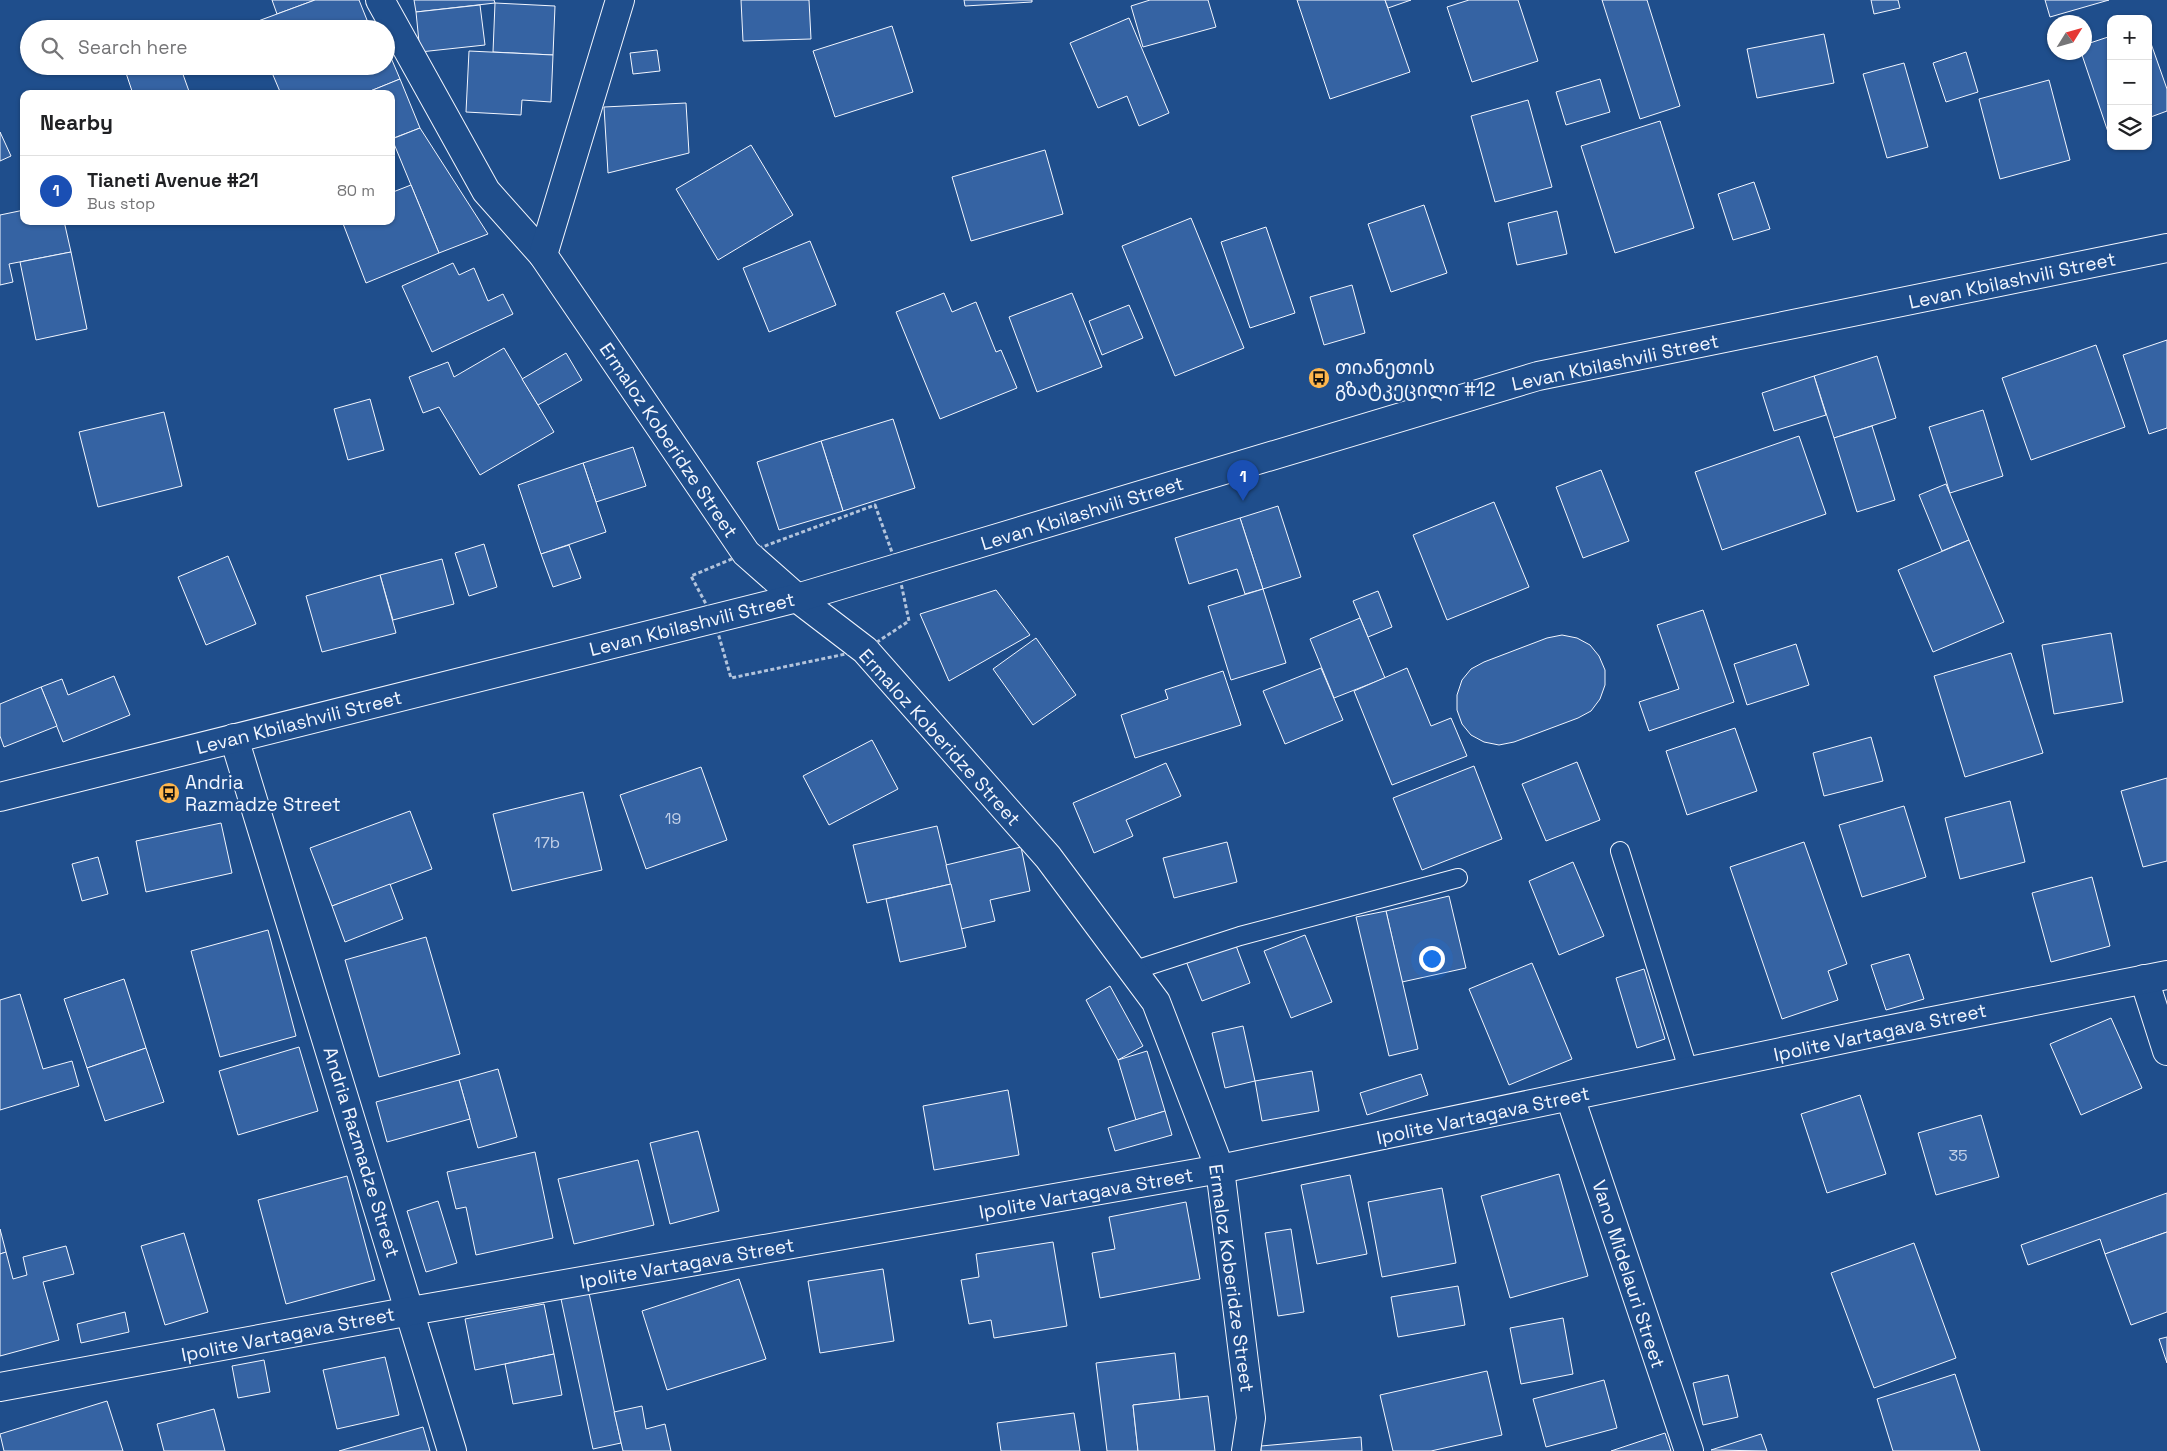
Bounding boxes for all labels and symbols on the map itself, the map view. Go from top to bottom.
north arrow [2047,15,2092,60]
street label: Levan Kbilashvili Street [1906,246,2118,315]
street label: Levan Kbilashvili Street [1509,328,1721,397]
street label: Ermaloz Koberidze Street [594,338,743,543]
place label: თიანეთის გზატკეცილი #12 [1335,355,1495,402]
bus stop icon: თიანეთის გზატკეცილი #12 [1307,366,1331,390]
pin: 1 [1227,460,1259,501]
street label: Levan Kbilashvili Street [978,471,1187,556]
street label: Levan Kbilashvili Street [587,587,798,662]
street label: Ermaloz Koberidze Street [853,643,1026,831]
street label: Levan Kbilashvili Street [194,685,405,760]
place label: Andria Razmadze Street [185,770,341,817]
bus stop icon: Andria Razmadze Street [157,781,181,805]
house number: 19 [665,808,681,829]
house number: 17b [534,832,560,853]
your location [1419,946,1445,972]
street label: Ipolite Vartagava Street [1771,998,1989,1067]
street label: Andria Razmadze Street [318,1044,406,1261]
street label: Ipolite Vartagava Street [1374,1081,1592,1150]
house number: 35 [1948,1145,1968,1166]
street label: Ipolite Vartagava Street [977,1162,1195,1225]
street label: Ermaloz Koberidze Street [1203,1162,1260,1394]
street label: Vano Midelauri Street [1586,1177,1671,1372]
street label: Ipolite Vartagava Street [578,1232,796,1295]
street label: Ipolite Vartagava Street [179,1302,397,1367]

